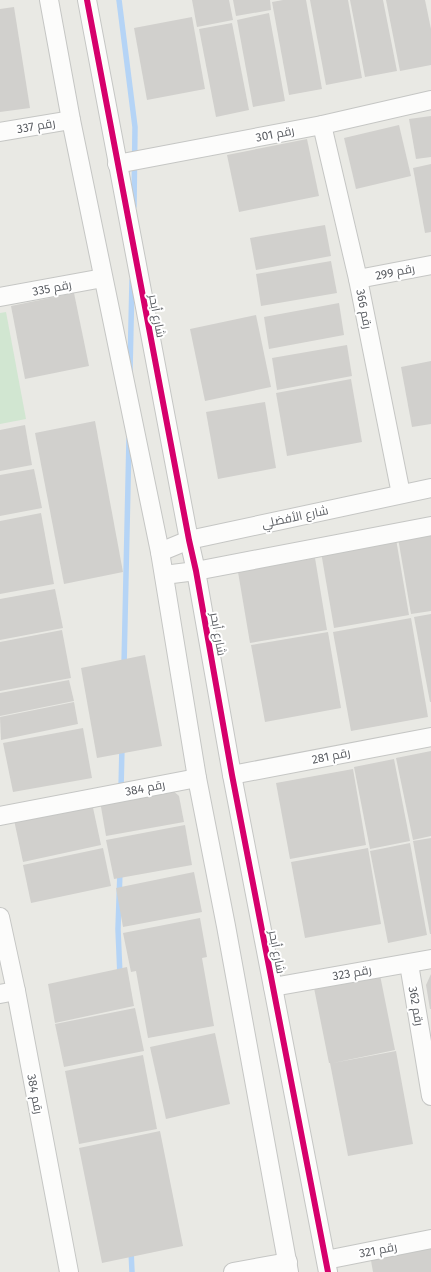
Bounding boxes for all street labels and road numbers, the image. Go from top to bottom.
street label: رقم 337 [16,116,56,137]
street label: رقم 301 [254,123,296,146]
street label: رقم 299 [374,261,416,284]
street label: رقم 335 [31,277,73,300]
street label: رقم 366 [352,288,375,330]
street label: شارع أبحر [145,292,169,339]
street label: شارع الأفضلي [261,503,330,534]
street label: شارع أبحر [206,610,230,657]
street label: رقم 281 [311,745,352,768]
street label: رقم 384 [124,777,166,800]
street label: شارع أبحر [265,928,289,975]
street label: رقم 323 [331,963,373,984]
street label: رقم 362 [405,985,426,1027]
street label: رقم 384 [23,1073,46,1115]
street label: رقم 321 [358,1239,398,1262]

